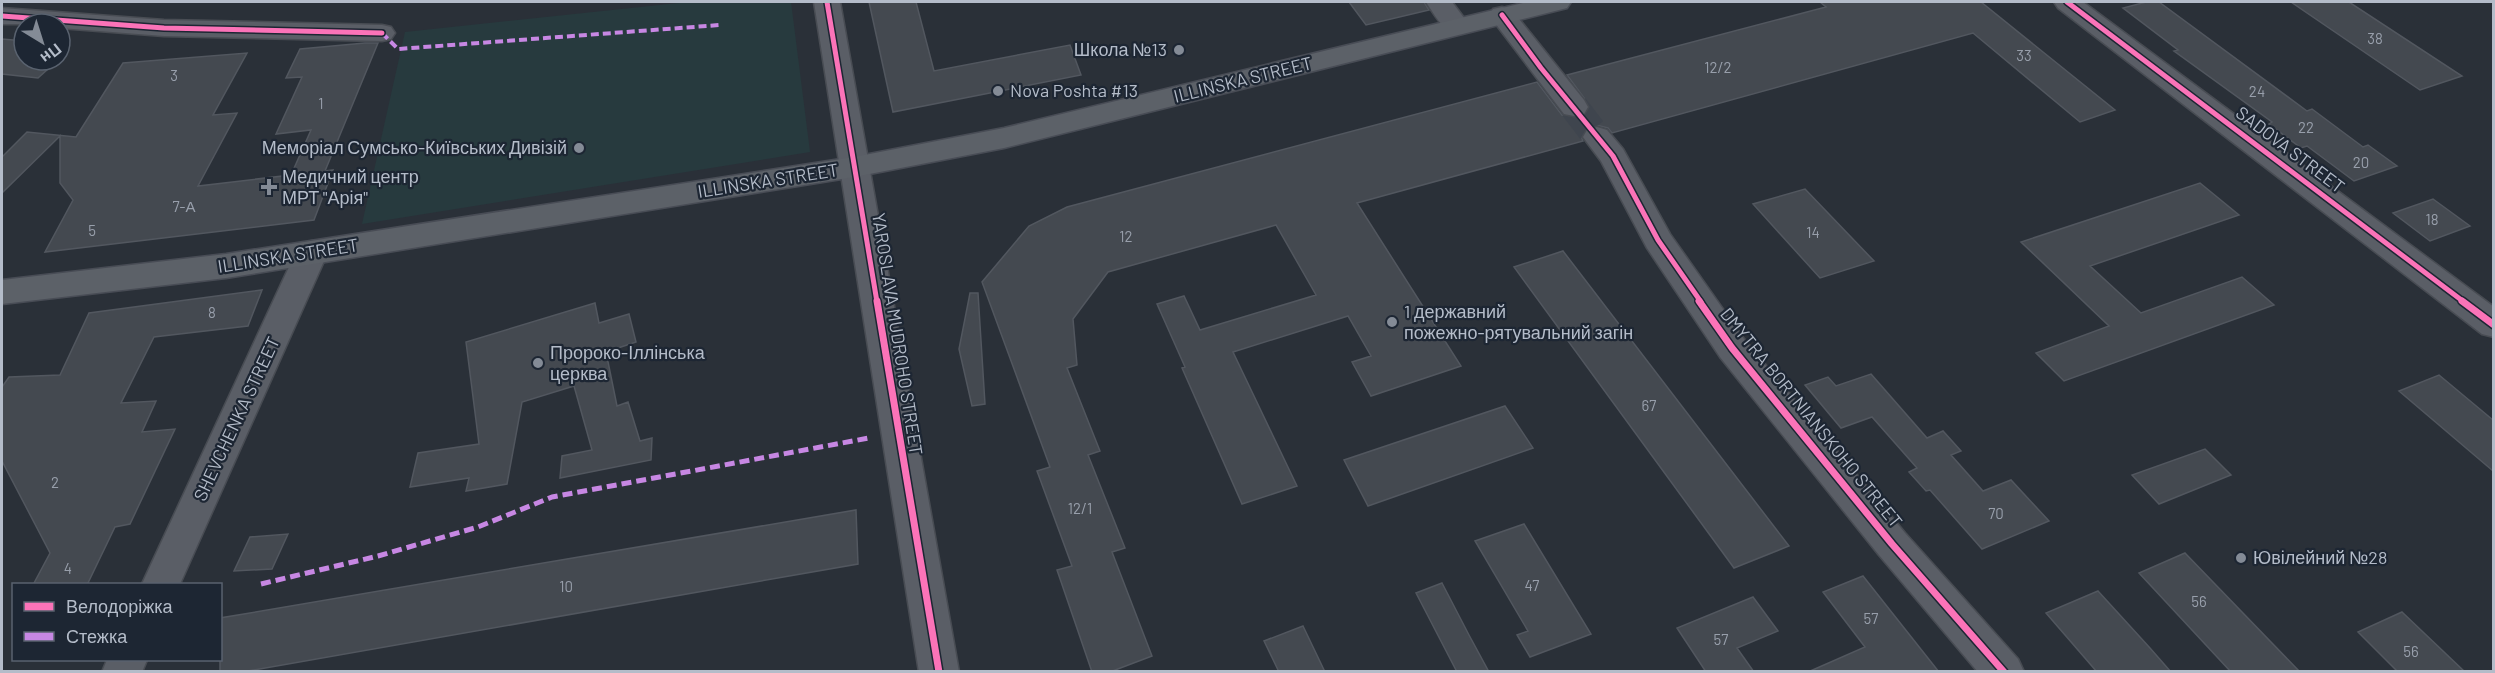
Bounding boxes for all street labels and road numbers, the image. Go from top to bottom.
street label: ILLINSKA STREET [1171,51,1314,107]
street label: SADOVA STREET [2232,101,2349,197]
street label: ILLINSKA STREET [696,158,840,202]
street label: YAROSLAVA MUDROHO STREET [868,211,928,456]
street label: ILLINSKA STREET [216,233,360,277]
street label: DMYTRA BORTNIANSKOHO STREET [1716,303,1907,532]
street label: SHEVCHENKA STREET [188,333,284,504]

